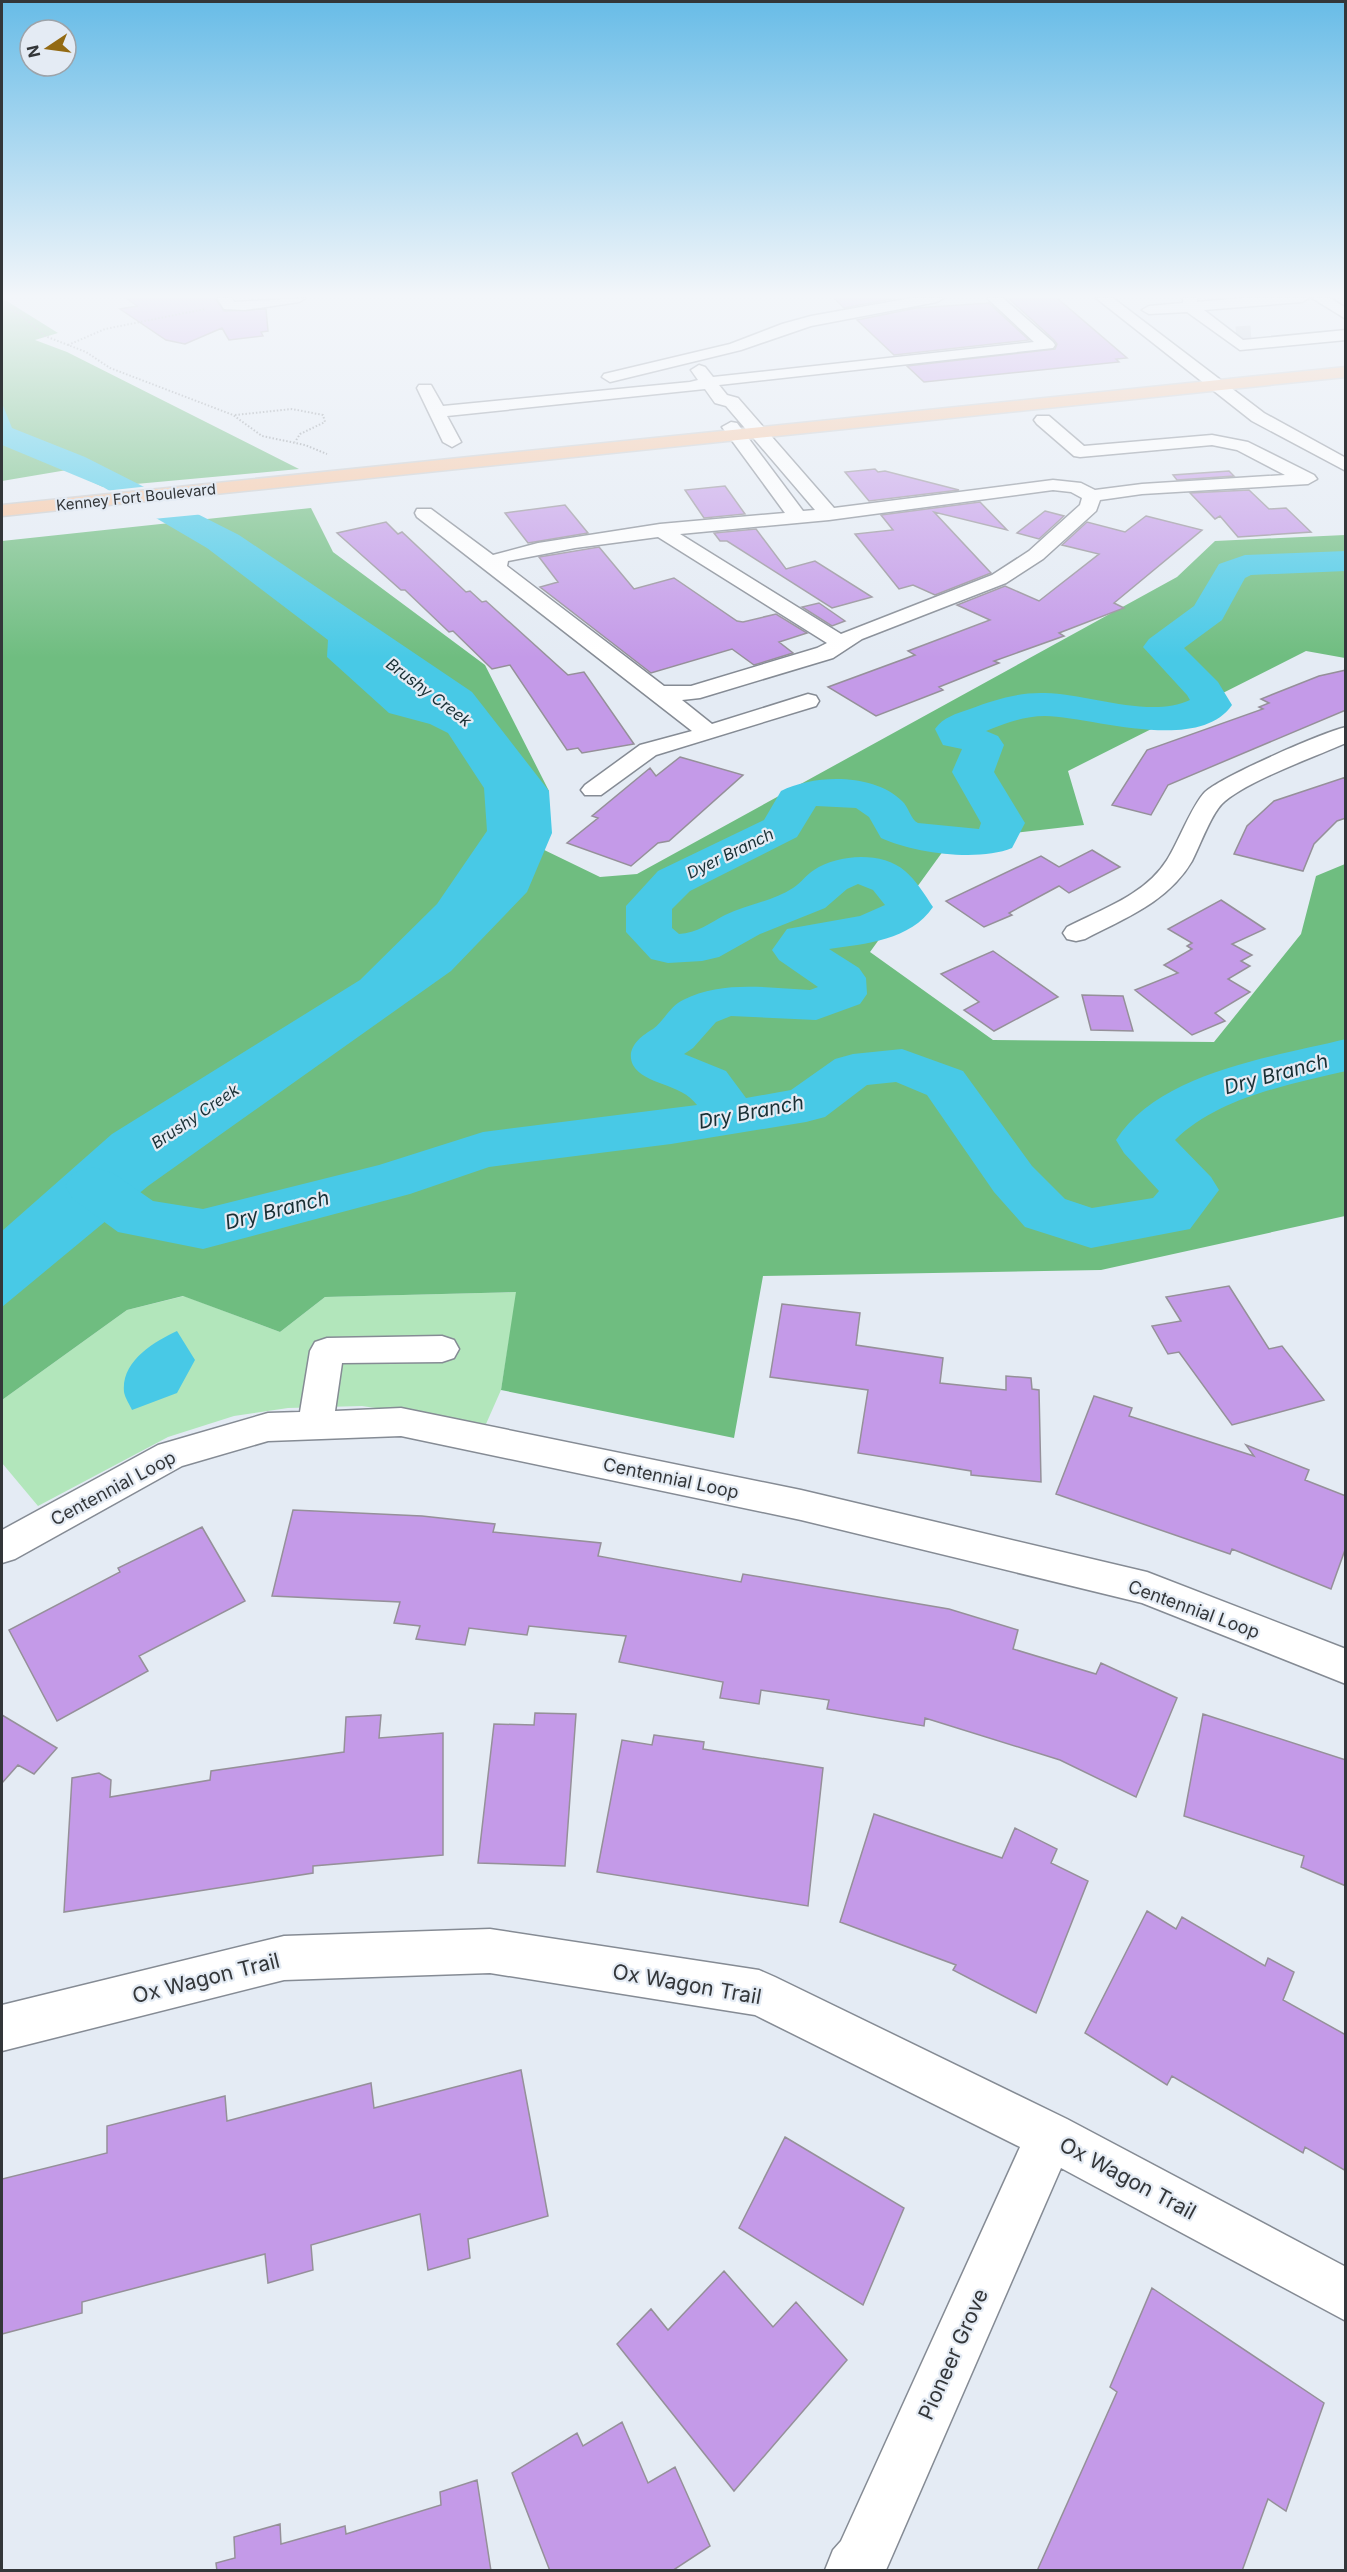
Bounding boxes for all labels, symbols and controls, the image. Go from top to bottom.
north arrow [18,18,78,78]
text: N [22,43,45,60]
street label: Kenney Fort Boulevard [55,479,217,515]
water label: Brushy Creek [382,653,476,731]
water label: Dyer Branch [683,823,777,883]
water label: Dry Branch [1221,1049,1331,1099]
water label: Brushy Creek [147,1079,243,1153]
water label: Dry Branch [696,1090,806,1134]
water label: Dry Branch [222,1185,332,1235]
street label: Centennial Loop [47,1446,179,1530]
street label: Centennial Loop [601,1453,741,1503]
street label: Centennial Loop [1125,1575,1263,1643]
street label: Ox Wagon Trail [130,1948,282,2008]
street label: Ox Wagon Trail [611,1959,763,2009]
street label: Ox Wagon Trail [1056,2132,1200,2224]
street label: Pioneer Grove [913,2285,993,2423]

